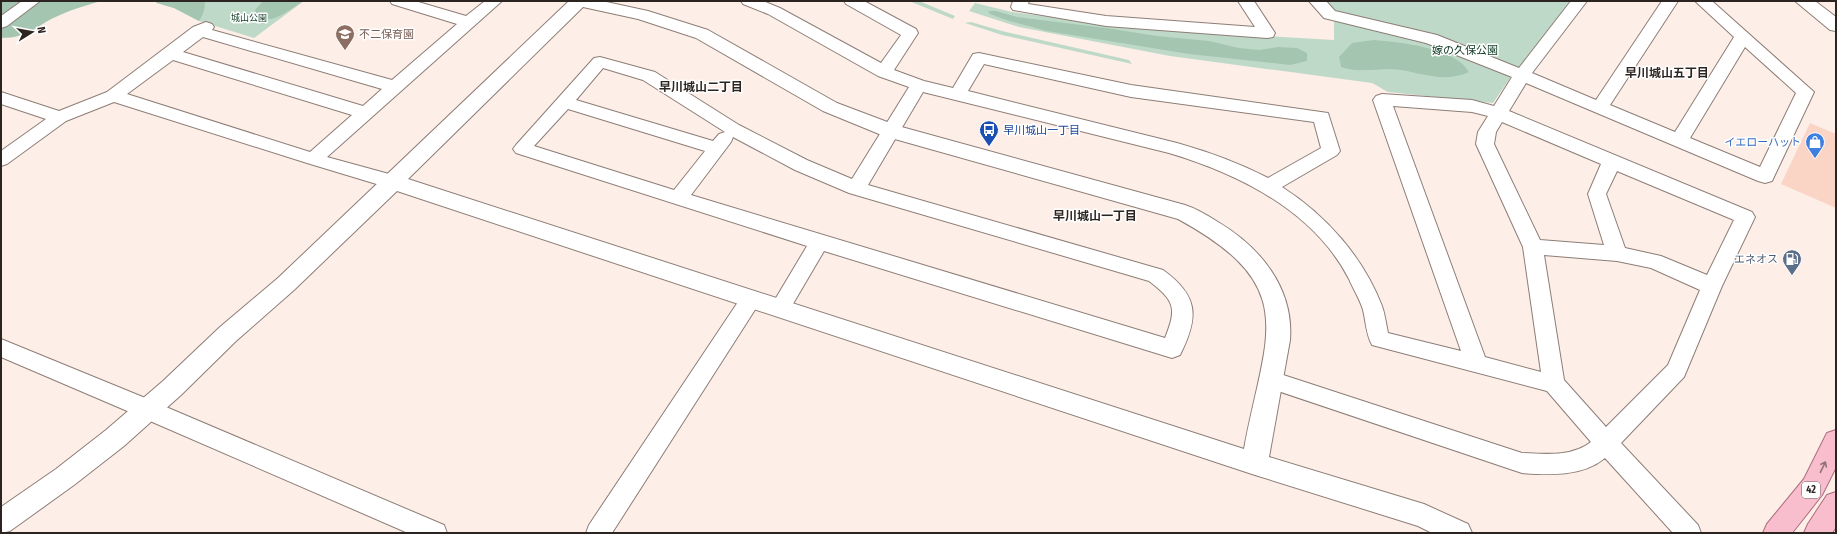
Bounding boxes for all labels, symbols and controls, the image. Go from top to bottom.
north arrow [12,12,52,52]
park label: 城山公園 [231,13,267,23]
school or university icon: 不二保育園 [334,23,356,51]
text: N [34,26,48,35]
place label: 不二保育園 [359,28,414,41]
park label: 嫁の久保公園 [1432,44,1498,57]
district label: 早川城山五丁目 [1625,66,1709,80]
district label: 早川城山二丁目 [659,80,743,94]
bus stop icon: 早川城山一丁目 [978,119,1000,147]
place label: 早川城山一丁目 [1003,124,1080,137]
shop icon: イエローハット [1804,131,1826,159]
place label: イエローハット [1724,136,1801,149]
district label: 早川城山一丁目 [1053,209,1137,223]
fuel station icon: エネオス [1781,248,1803,276]
place label: エネオス [1734,253,1778,266]
one-way arrow [1820,462,1827,474]
road number: 42 [1802,482,1820,498]

